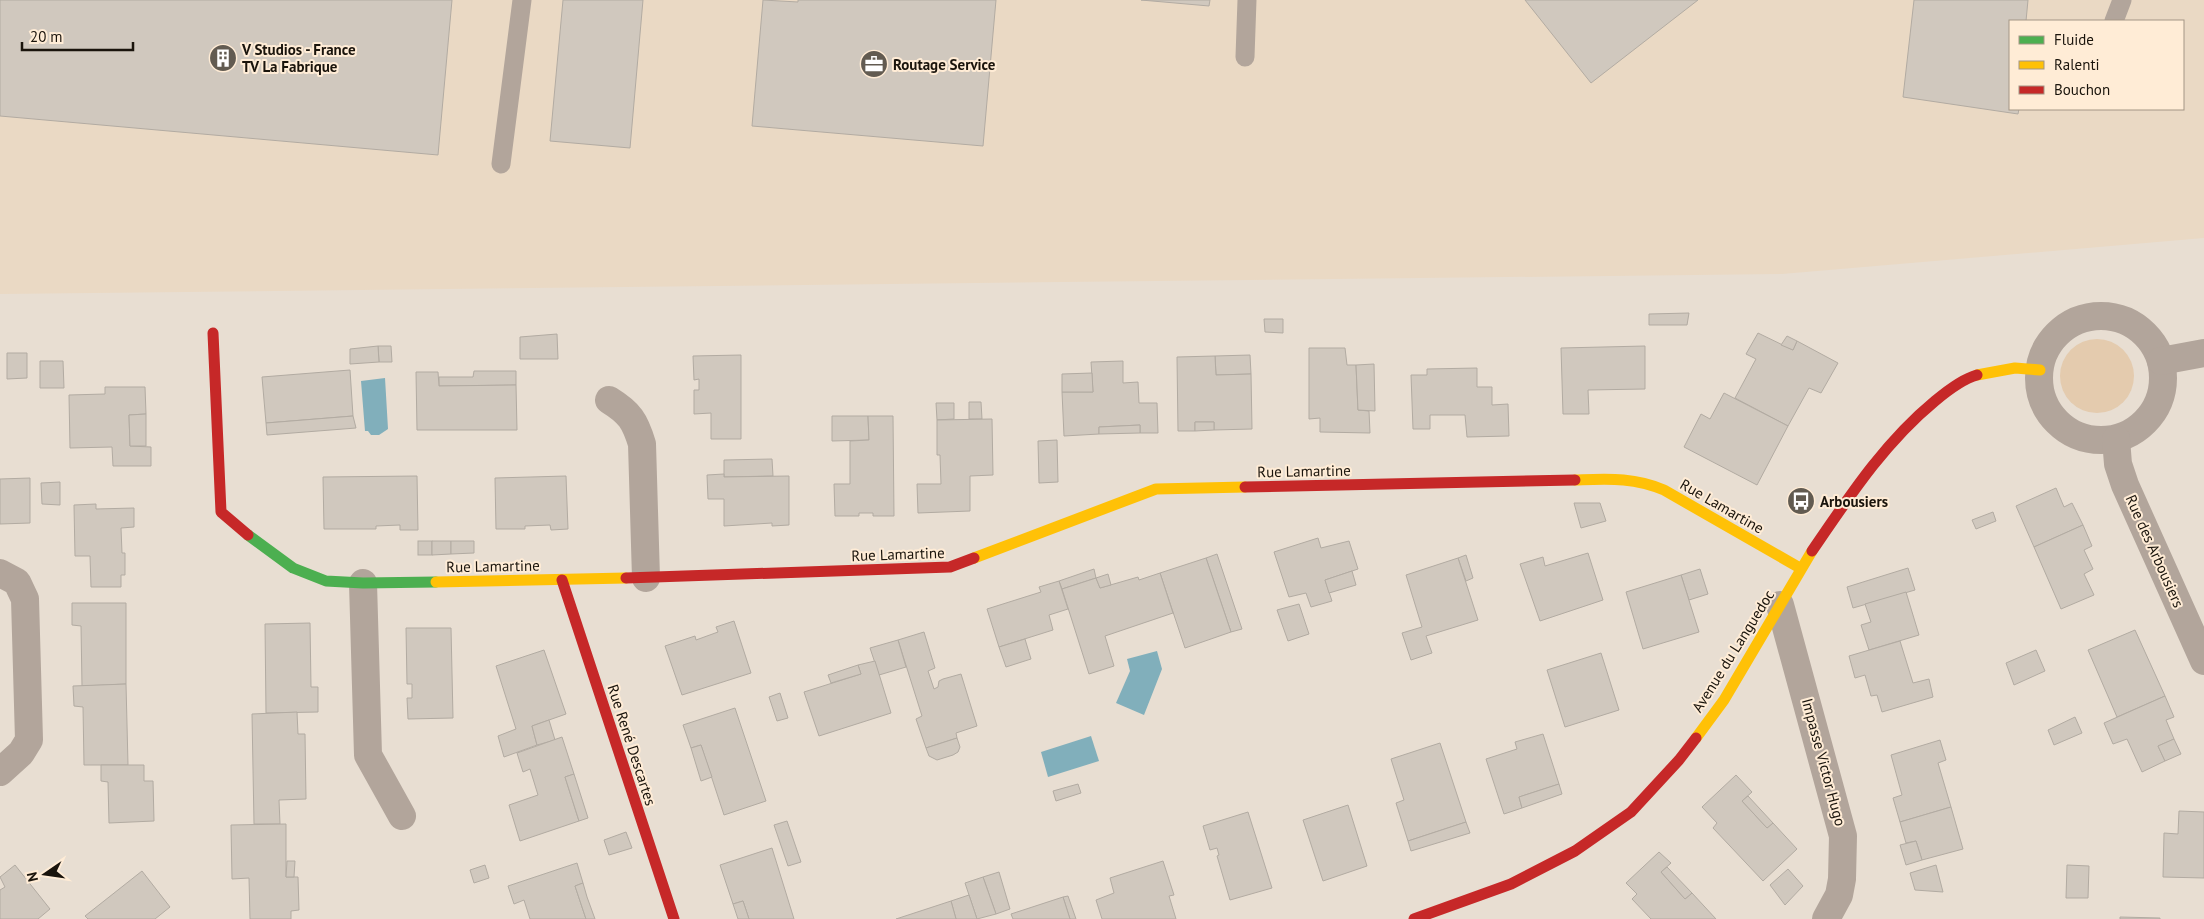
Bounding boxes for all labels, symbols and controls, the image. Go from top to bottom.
scale bar [22,20,134,52]
legend [2009,20,2184,110]
text: 20 m [30,27,63,46]
text: Fluide [2054,30,2094,49]
place label: V Studios - France TV La Fabrique [241,40,356,76]
building icon: V Studios - France TV La Fabrique [208,43,238,73]
office icon: Routage Service [859,49,889,79]
place label: Routage Service [893,55,996,74]
text: Ralenti [2054,55,2100,74]
text: Bouchon [2054,80,2110,99]
street label: Rue Lamartine [1257,461,1351,481]
street label: Rue Lamartine [1677,474,1767,538]
bus stop icon: Arbousiers [1786,486,1816,516]
place label: Arbousiers [1820,492,1888,511]
street label: Rue des Arbousiers [2122,492,2188,610]
street label: Rue Lamartine [851,543,945,565]
street label: Rue Lamartine [446,556,540,576]
street label: Avenue du Languedoc [1688,586,1778,716]
street label: Rue René Descartes [603,682,661,808]
street label: Impasse Victor Hugo [1798,696,1850,828]
north arrow [20,849,70,899]
text: N [23,870,42,883]

